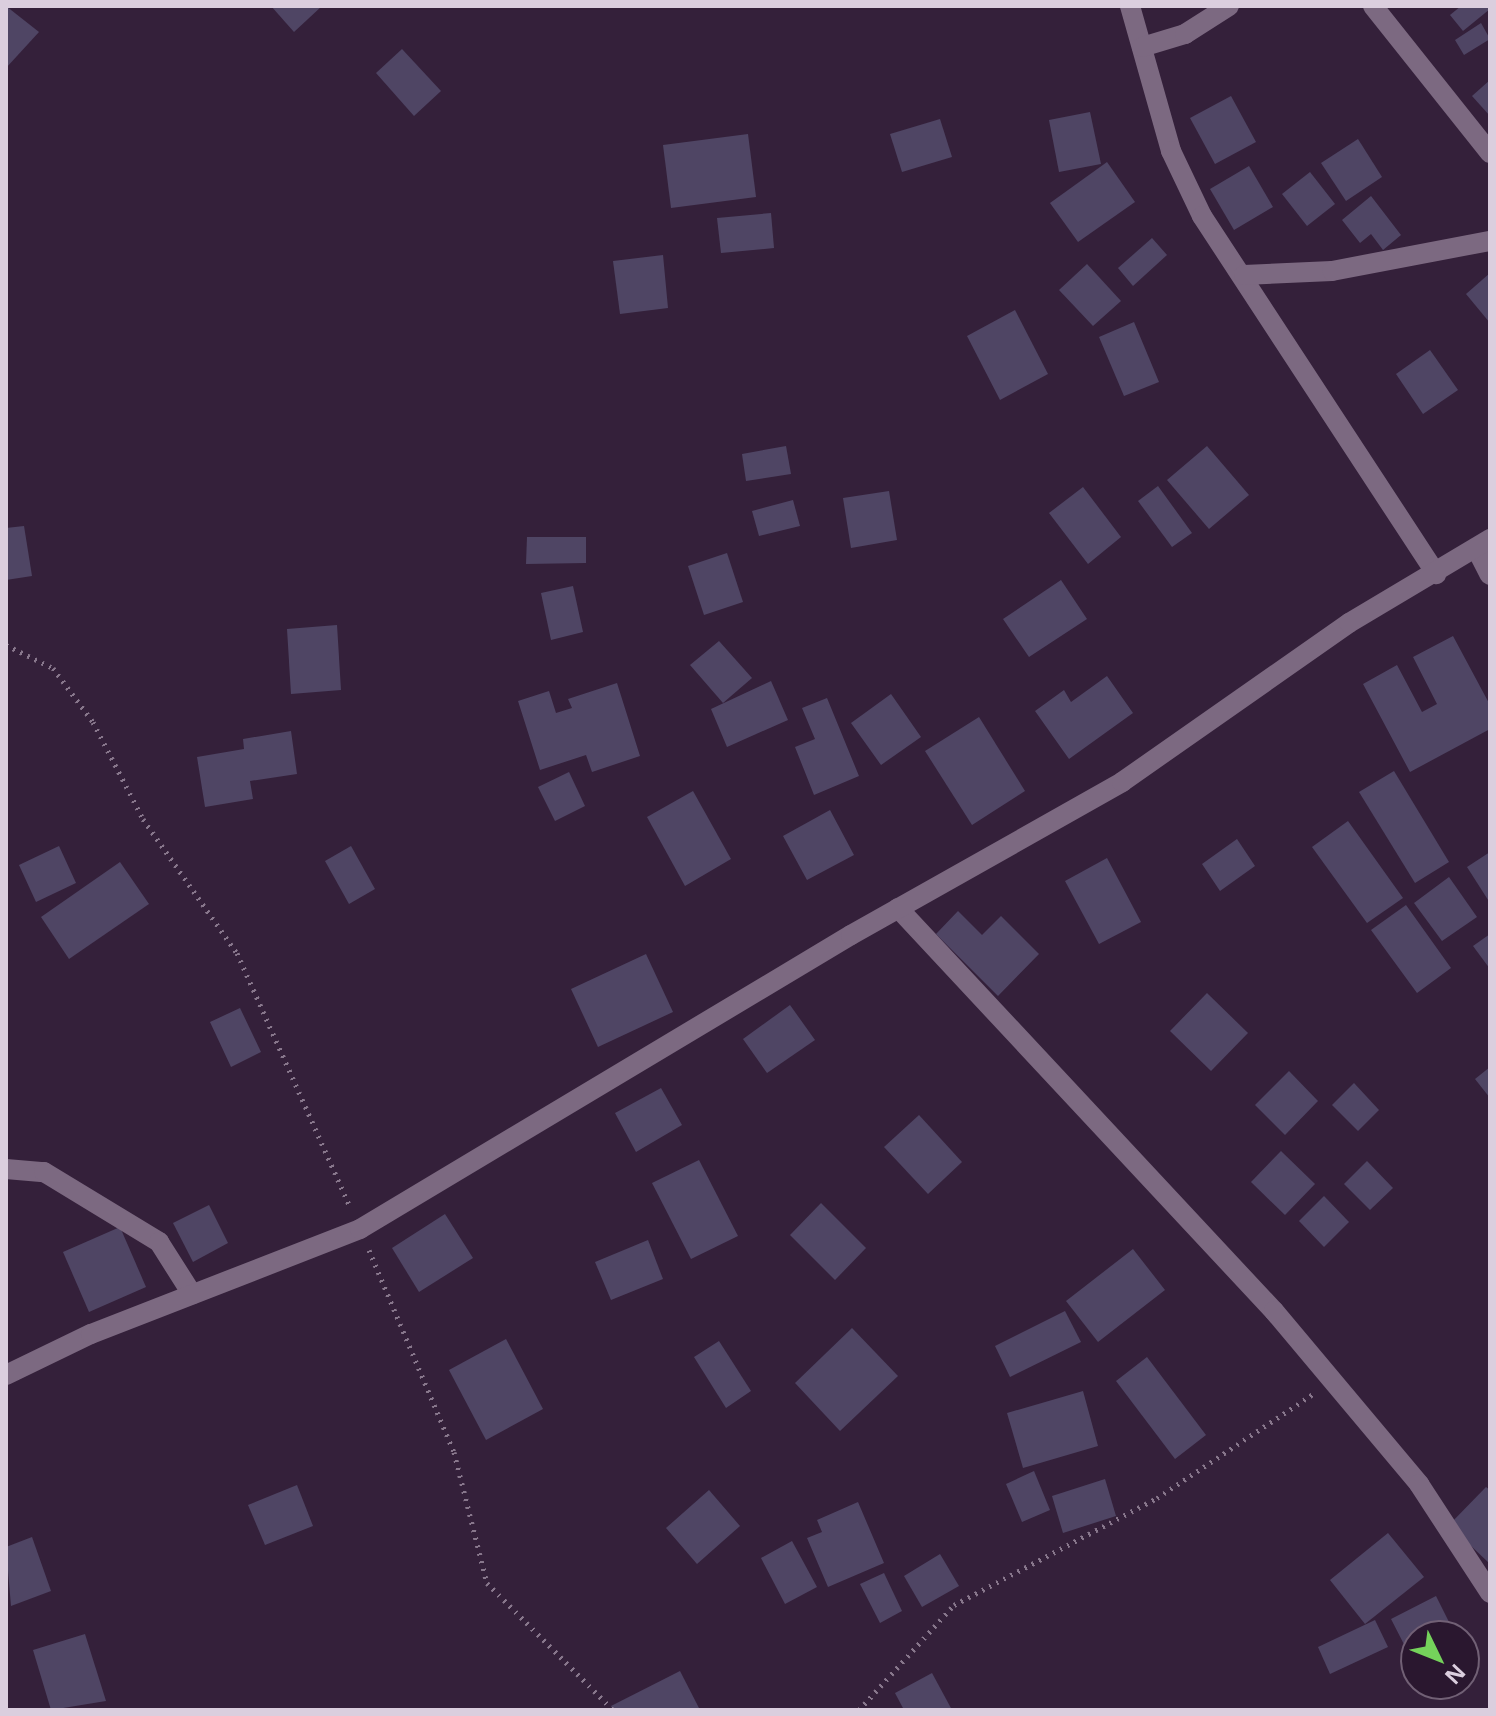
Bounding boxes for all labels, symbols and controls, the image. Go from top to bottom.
north arrow [1400,1620,1480,1700]
text: N [1439,1658,1473,1692]

